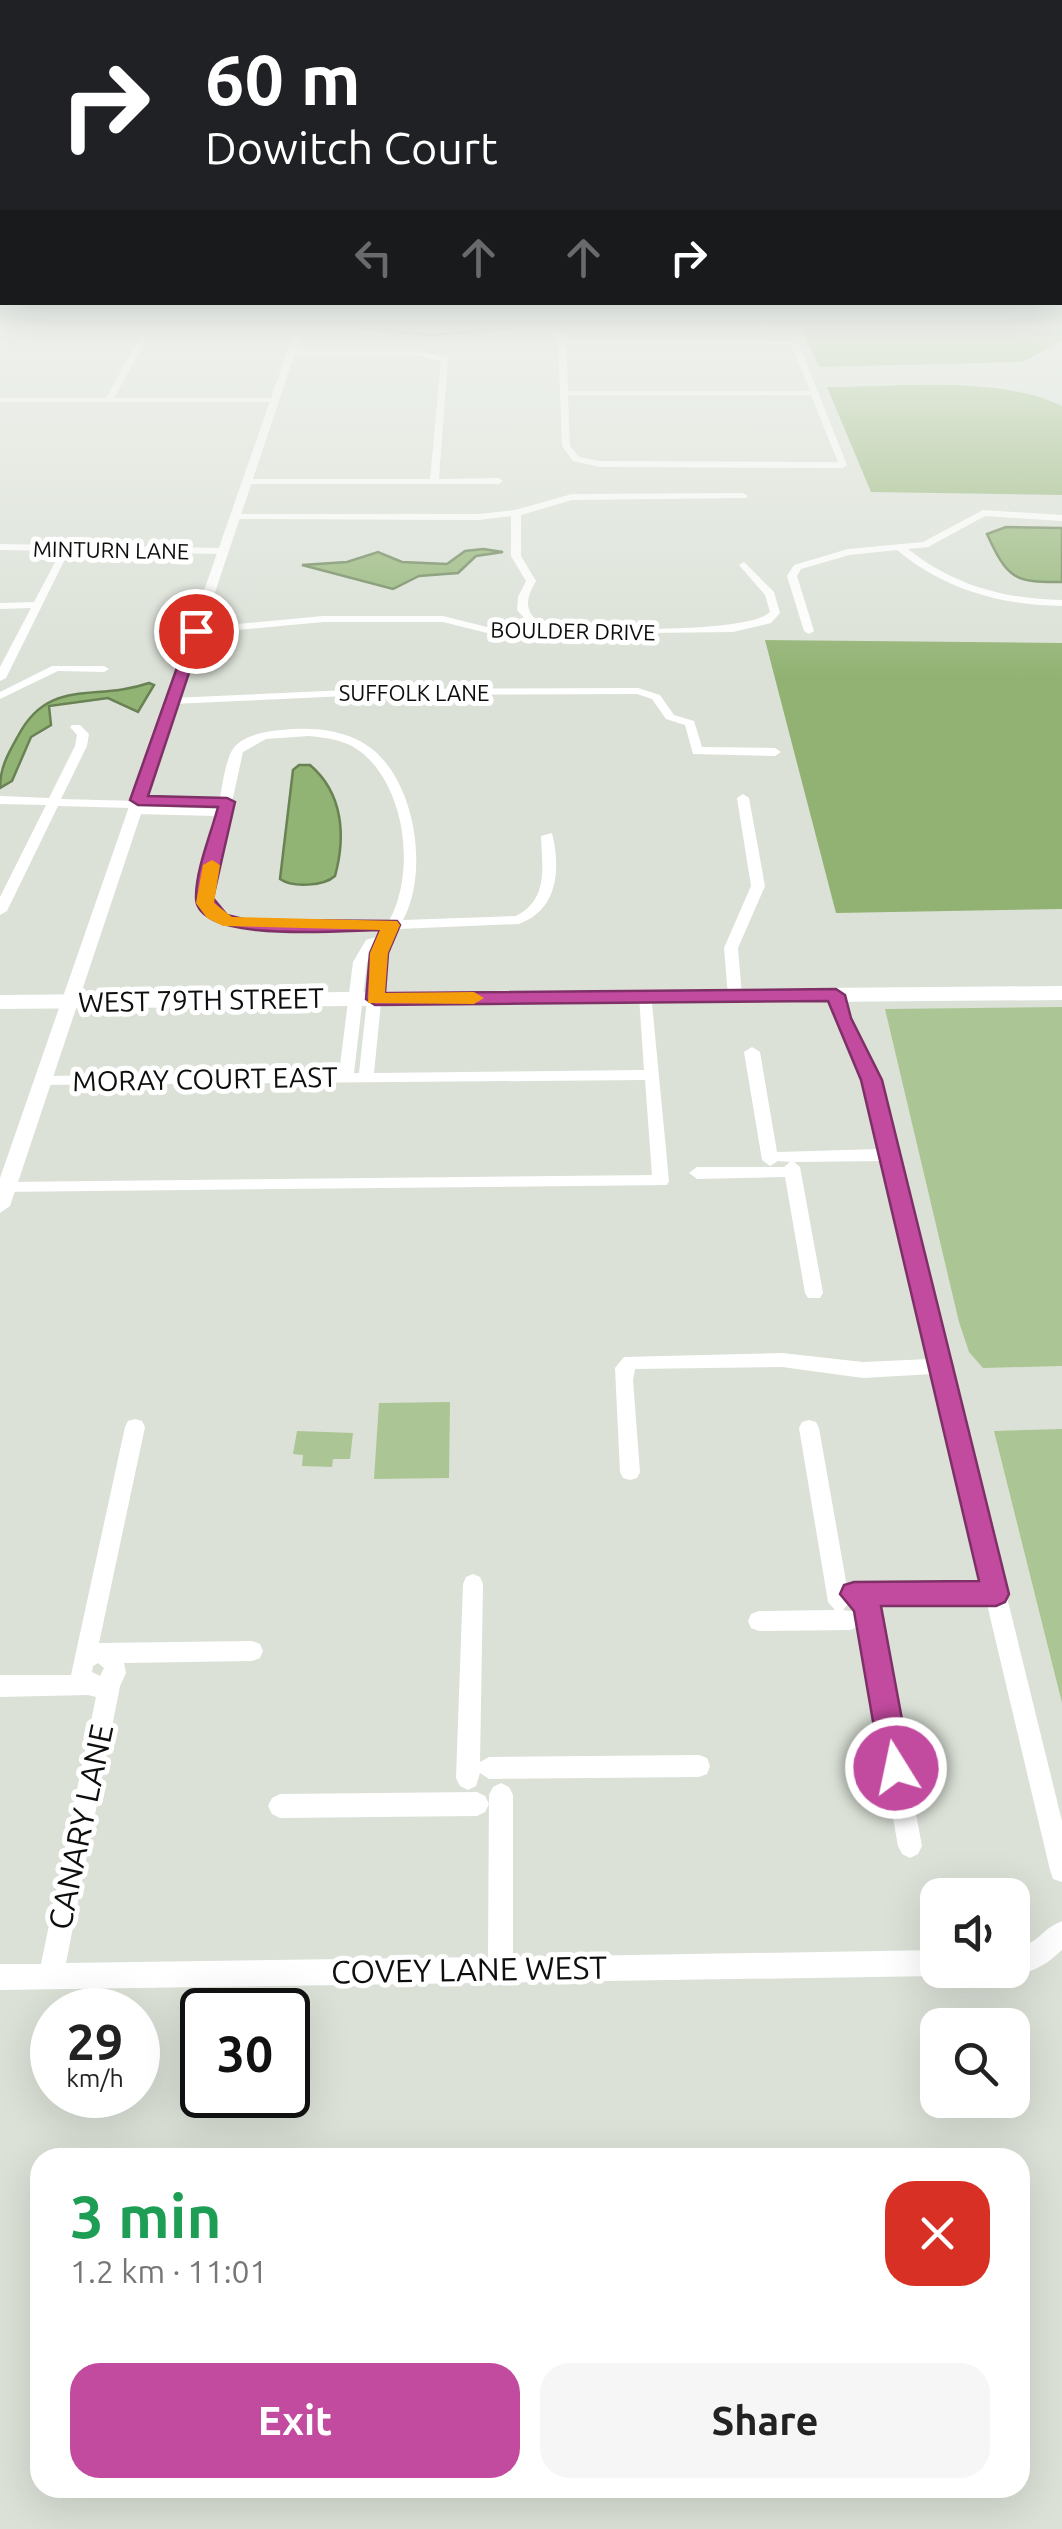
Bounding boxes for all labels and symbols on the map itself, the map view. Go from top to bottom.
street label: MINTURN LANE [33,536,189,563]
pin [154,589,239,674]
street label: BOULDER DRIVE [490,617,656,644]
street label: SUFFOLK LANE [339,680,489,705]
street label: WEST 79TH STREET [78,982,325,1017]
street label: MORAY COURT EAST [72,1061,338,1096]
position arrow [844,1716,948,1820]
street label: CANARY LANE [41,1721,119,1933]
street label: COVEY LANE WEST [331,1949,607,1989]
speed limit sign: 30 [180,1988,310,2118]

